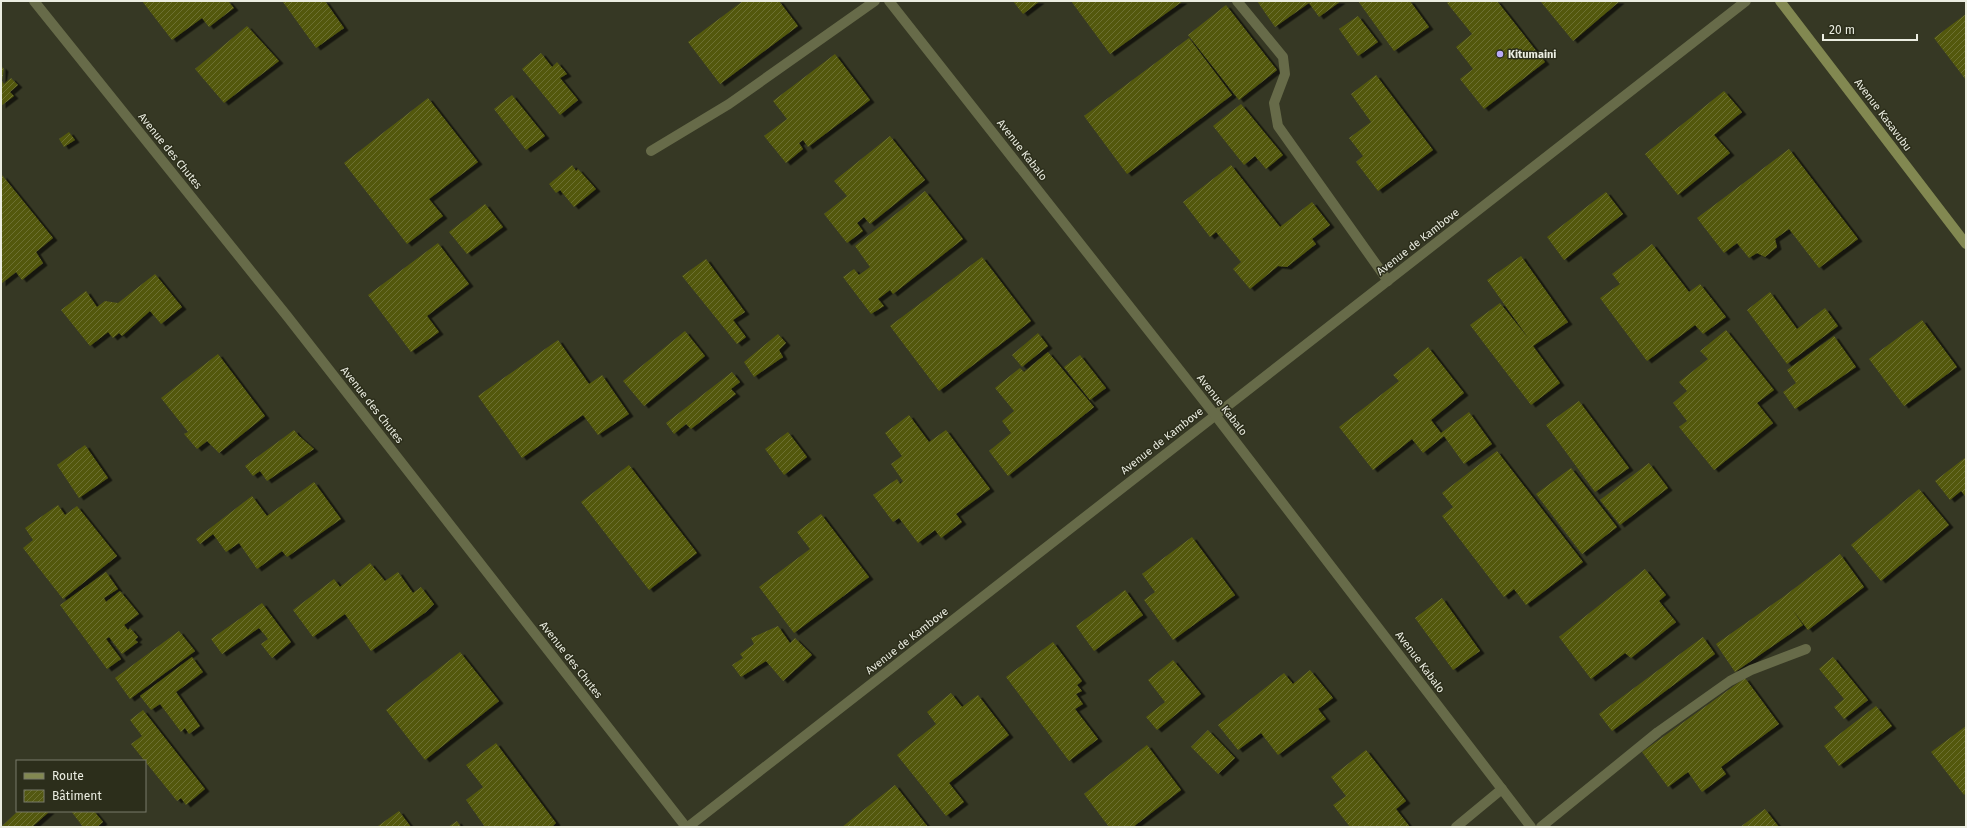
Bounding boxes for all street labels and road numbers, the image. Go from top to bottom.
street label: Avenue Kasavubu [1852,76,1914,154]
street label: Avenue des Chutes [135,110,205,192]
street label: Avenue Kabalo [994,117,1050,183]
street label: Avenue de Kambove [1374,206,1462,278]
street label: Avenue des Chutes [338,364,406,446]
street label: Avenue Kabalo [1194,372,1250,438]
street label: Avenue de Kambove [1118,405,1206,477]
street label: Avenue de Kambove [863,605,951,677]
street label: Avenue des Chutes [537,619,605,701]
street label: Avenue Kabalo [1393,629,1447,695]

